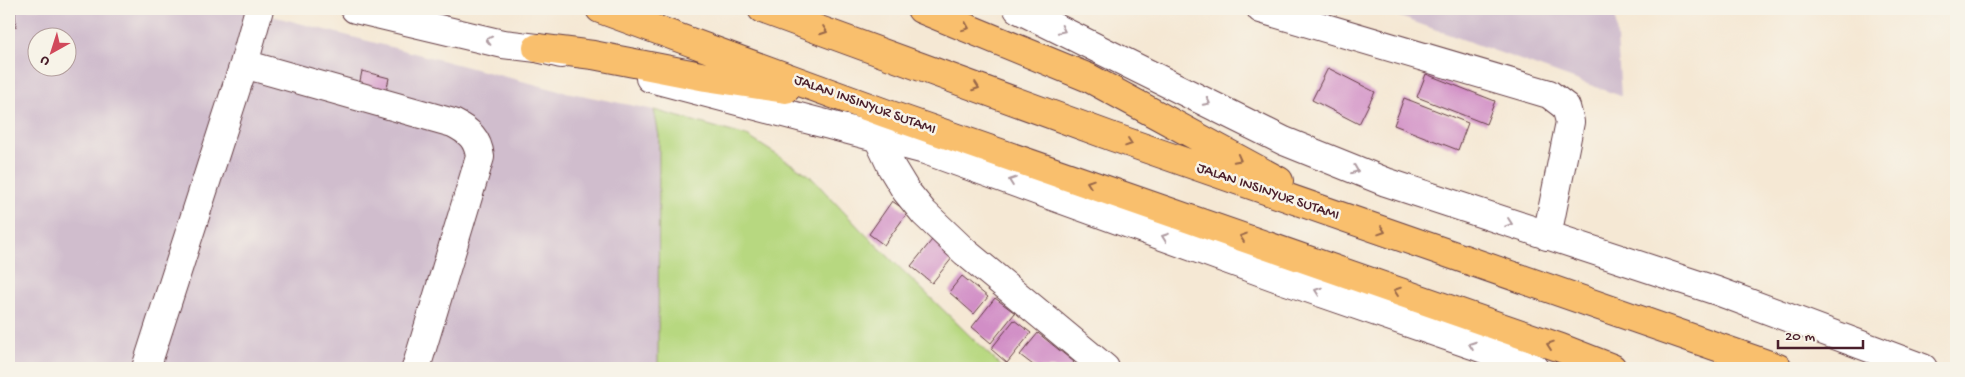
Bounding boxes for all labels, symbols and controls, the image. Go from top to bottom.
one-way arrow [961,21,970,32]
one-way arrow [1057,24,1066,34]
one-way arrow [819,25,828,35]
north arrow [28,28,78,78]
one-way arrow [485,35,494,46]
text: U [37,51,54,69]
street label: JALAN INSINYUR SUTAMI [792,71,938,139]
one-way arrow [972,81,980,91]
one-way arrow [1202,96,1211,106]
one-way arrow [1124,137,1133,147]
one-way arrow [1232,152,1241,162]
street label: JALAN INSINYUR SUTAMI [1194,159,1342,225]
one-way arrow [1350,163,1359,174]
one-way arrow [1009,177,1017,187]
one-way arrow [1086,179,1095,189]
one-way arrow [1504,217,1512,227]
one-way arrow [1377,225,1385,235]
one-way arrow [1161,233,1170,243]
one-way arrow [1239,233,1248,243]
one-way arrow [1314,287,1323,297]
one-way arrow [1393,287,1401,297]
scale bar [1778,317,1862,349]
text: 20 m [1785,328,1815,346]
one-way arrow [1468,341,1477,351]
one-way arrow [1546,341,1555,351]

